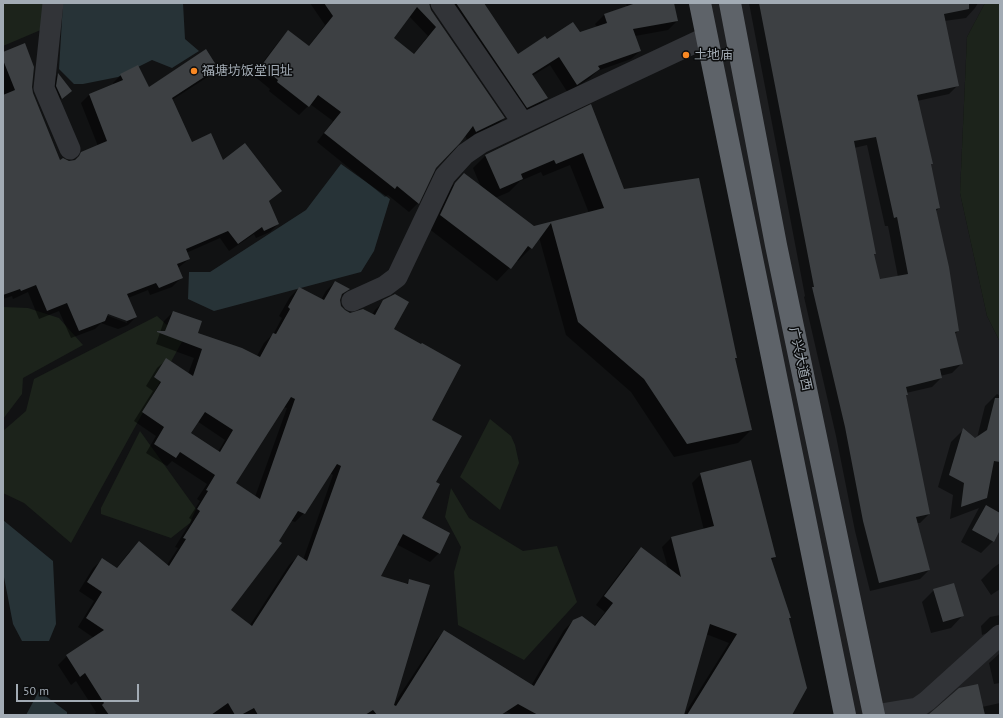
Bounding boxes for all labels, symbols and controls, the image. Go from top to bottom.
place label: 土地庙 [694,47,733,63]
marker: 土地庙 [681,50,691,60]
place label: 福塘坊饭堂旧址 [202,63,293,79]
marker: 福塘坊饭堂旧址 [189,66,199,76]
street label: 广兴大道西 [786,326,814,392]
scale bar [18,676,141,702]
text: 50 m [23,683,49,698]

